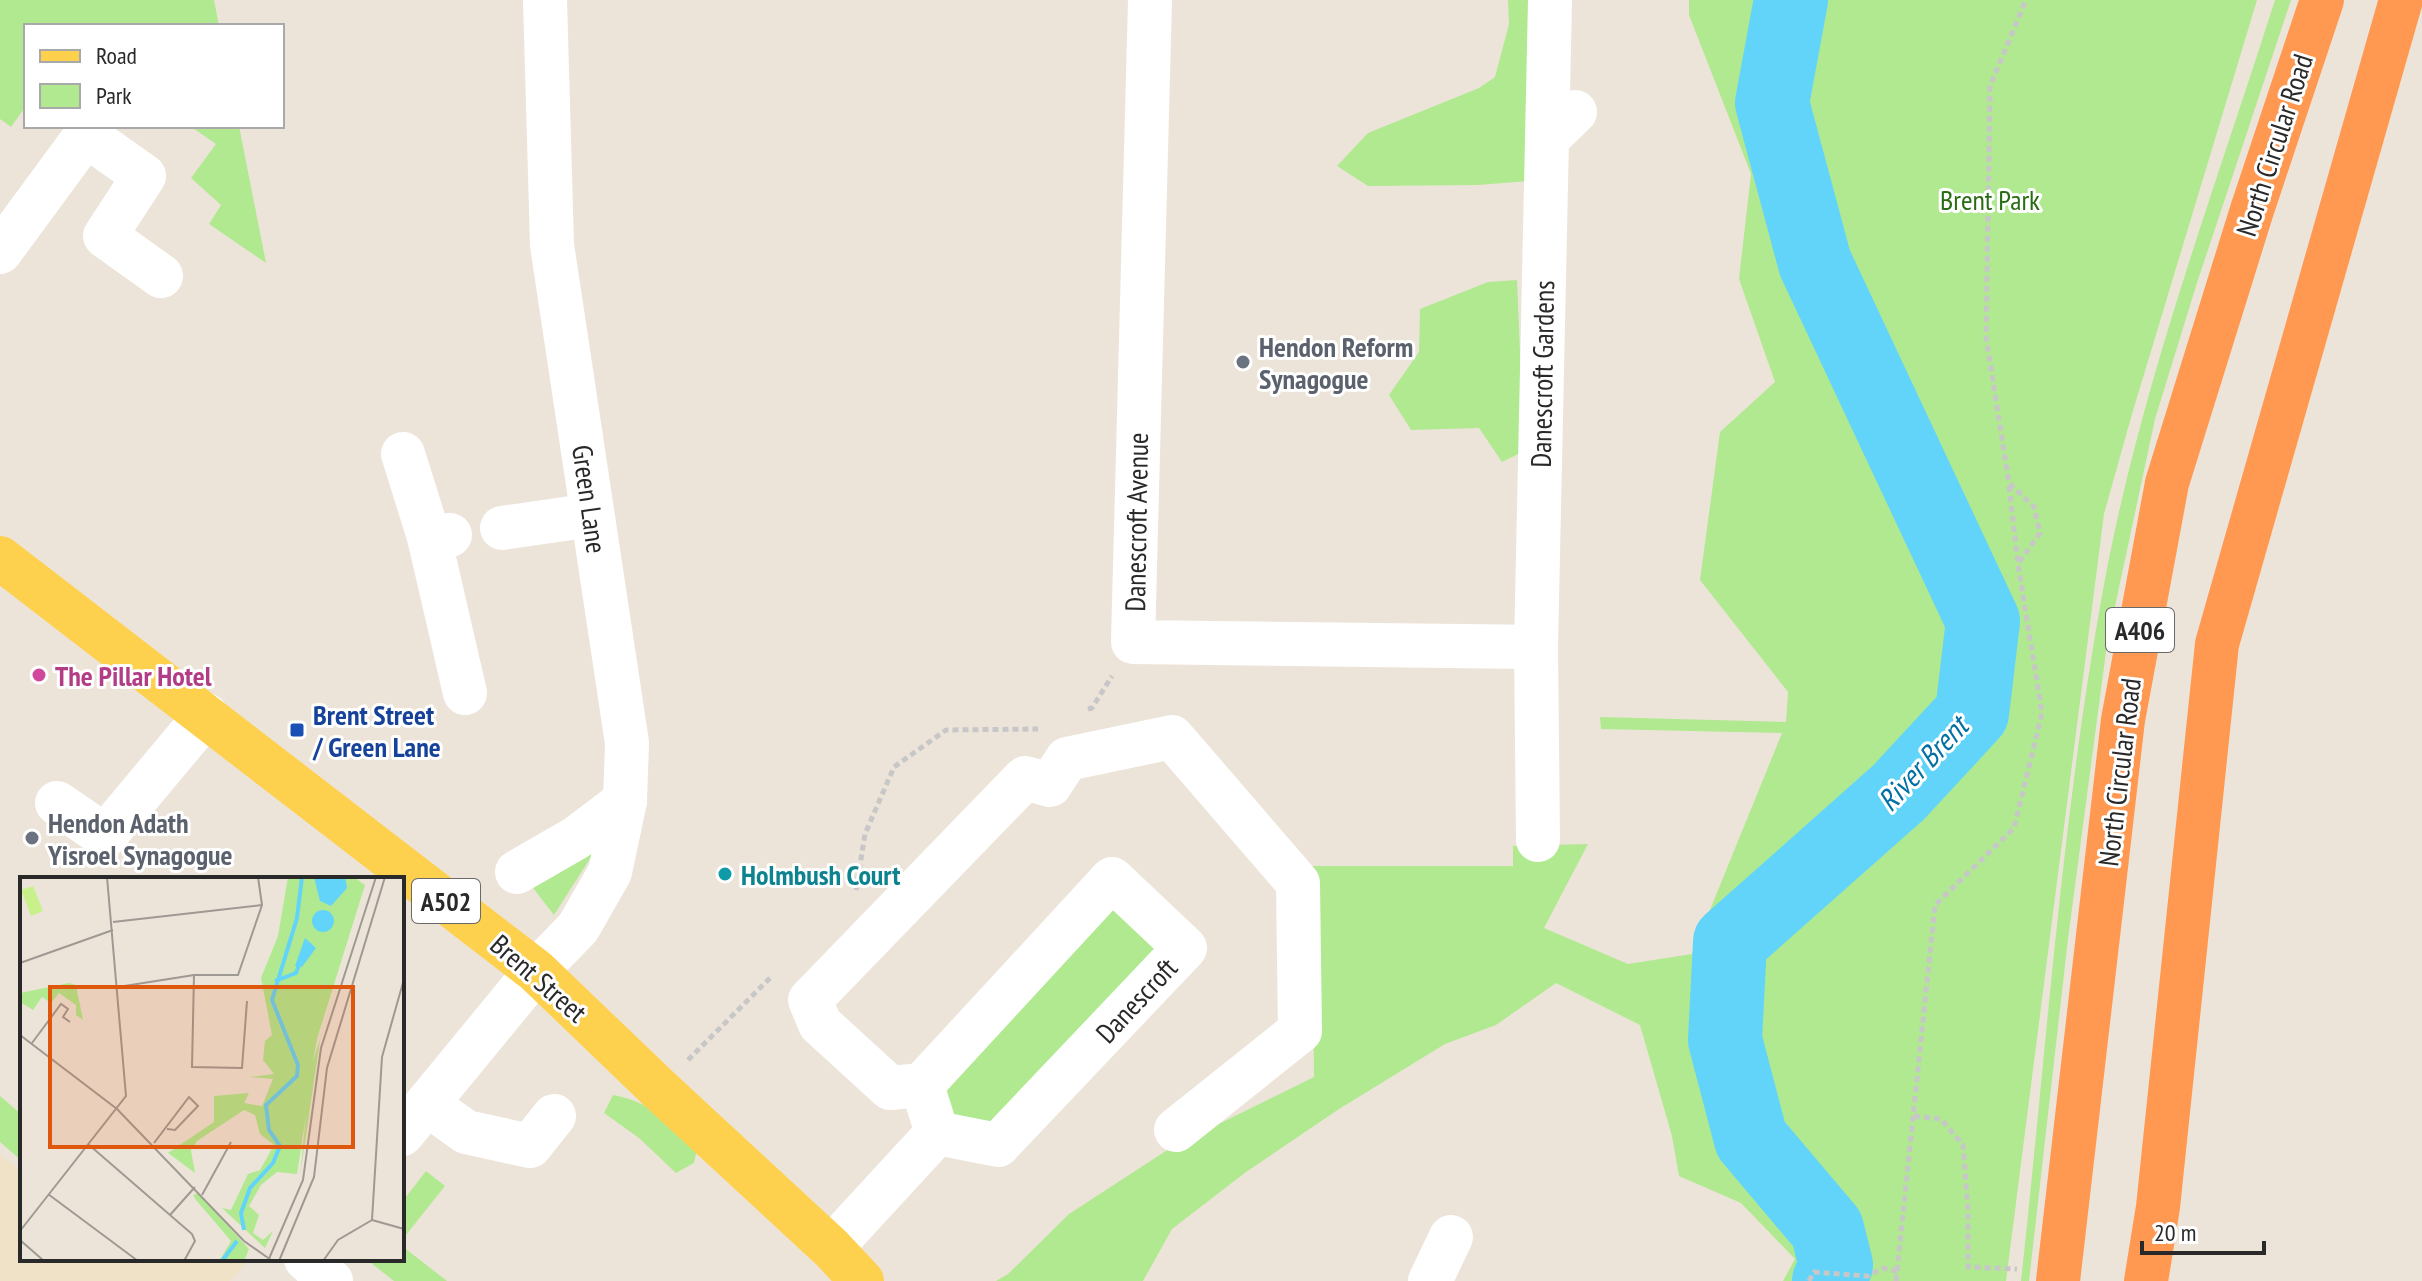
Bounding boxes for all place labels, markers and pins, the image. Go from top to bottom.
place label: Hendon Reform Synagogue [1259,328,1413,397]
marker: Hendon Reform Synagogue [1234,353,1252,371]
place label: The Pillar Hotel [55,657,212,694]
marker: The Pillar Hotel [30,666,48,684]
place label: Brent Street / Green Lane [312,696,441,765]
marker: Brent Street / Green Lane [288,721,306,739]
place label: Hendon Adath Yisroel Synagogue [47,804,233,873]
marker: Hendon Adath Yisroel Synagogue [23,829,41,847]
place label: Holmbush Court [741,856,900,893]
marker: Holmbush Court [716,865,734,883]

